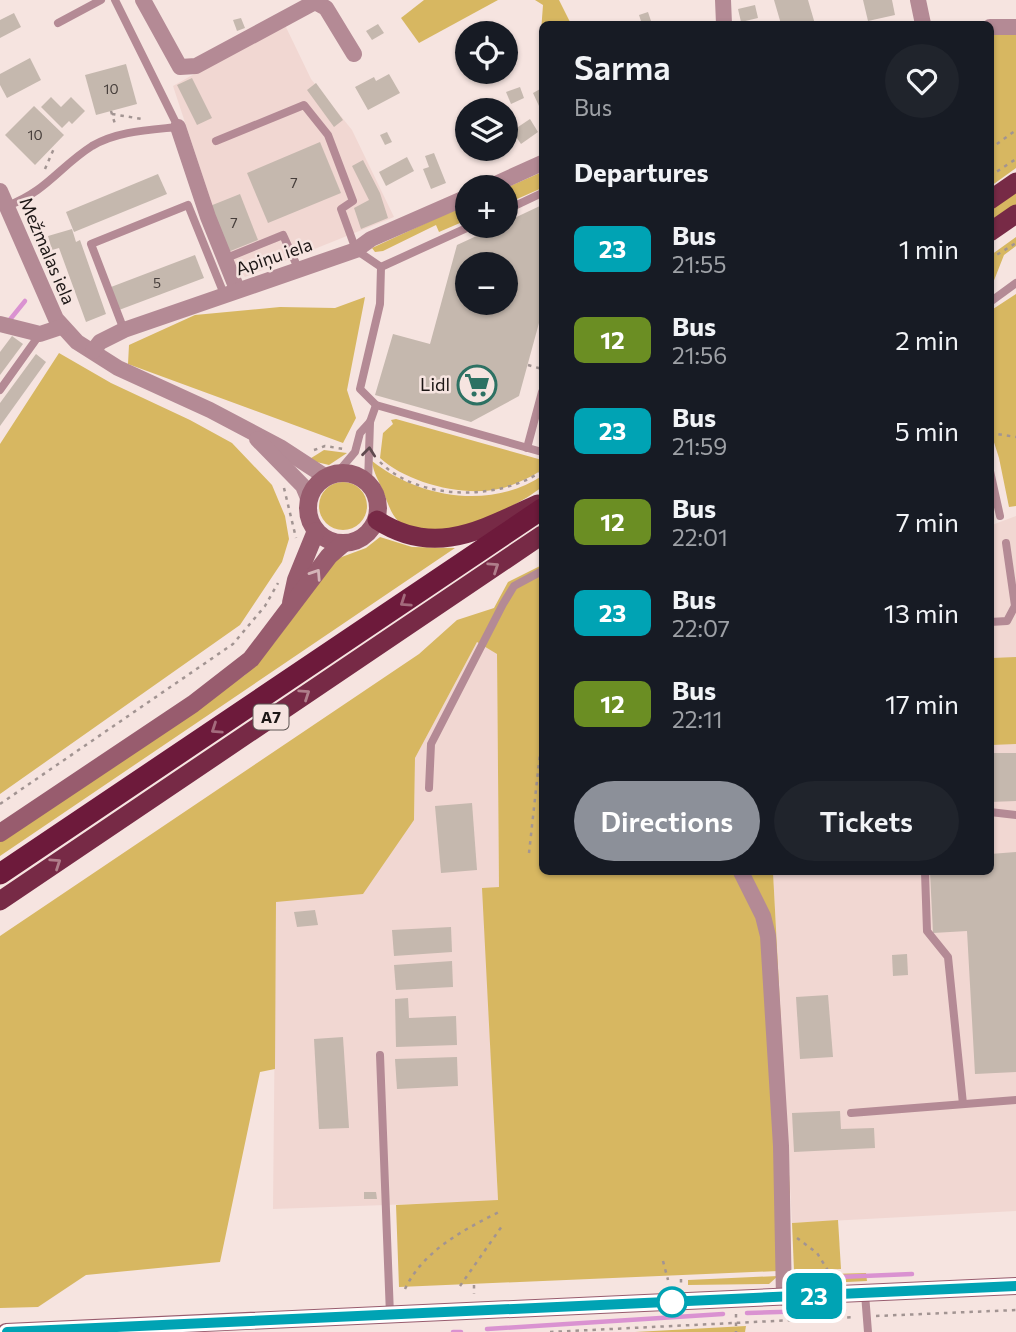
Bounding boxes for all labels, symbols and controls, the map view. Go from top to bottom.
map controls [455,21,518,315]
button: locate [455,21,518,84]
button: heart [885,44,959,118]
text: Sarma [574,46,671,87]
house number: 10 [103,80,119,97]
text: Bus [574,93,612,121]
button: layers [455,98,518,161]
house number: 10 [27,126,43,143]
text: Departures [574,156,709,187]
house number: 7 [290,174,298,191]
button: + [455,175,518,238]
street label: Mežmalas iela [15,194,80,308]
house number: 7 [230,214,238,231]
text: Bus [672,219,716,250]
street label: Apiņu iela [232,233,315,280]
text: 1 min [899,233,959,264]
text: 23 [599,234,626,263]
text: 21:55 [672,250,726,278]
button: − [455,252,518,315]
house number: 5 [153,274,161,291]
text: Bus [672,310,716,341]
text: 2 min [895,324,959,355]
text: 12 [600,325,625,354]
text: 21:56 [672,341,727,369]
supermarket icon: Lidl [456,364,498,406]
place label: Lidl [420,373,450,395]
text: Bus [672,401,716,432]
text: 5 min [895,415,959,446]
text: 23 [599,416,626,445]
text: 21:59 [672,432,727,460]
one-way arrow [361,446,376,458]
text: Bus [672,492,716,523]
text: 7 min [896,506,959,537]
text: 12 [600,507,625,536]
text: 22:01 [672,523,728,551]
one-way arrow [487,562,500,575]
one-way arrow [308,569,321,582]
text: Bus [672,583,716,614]
one-way arrow [399,594,412,607]
text: 13 min [884,597,959,628]
text: 23 [599,598,626,627]
text: 22:07 [672,614,730,642]
text: Bus [672,674,716,705]
text: 17 min [885,688,959,719]
one-way arrow [298,689,311,702]
text: 12 [600,689,625,718]
road number: A7 [254,704,288,730]
text: 22:11 [672,705,723,733]
one-way arrow [211,721,224,733]
button: Directions [574,781,760,861]
button: Tickets [774,781,959,861]
one-way arrow [49,858,62,871]
line badge: 23 [782,1273,846,1319]
text: 23 [800,1281,828,1310]
unlabelled marker [657,1287,687,1317]

